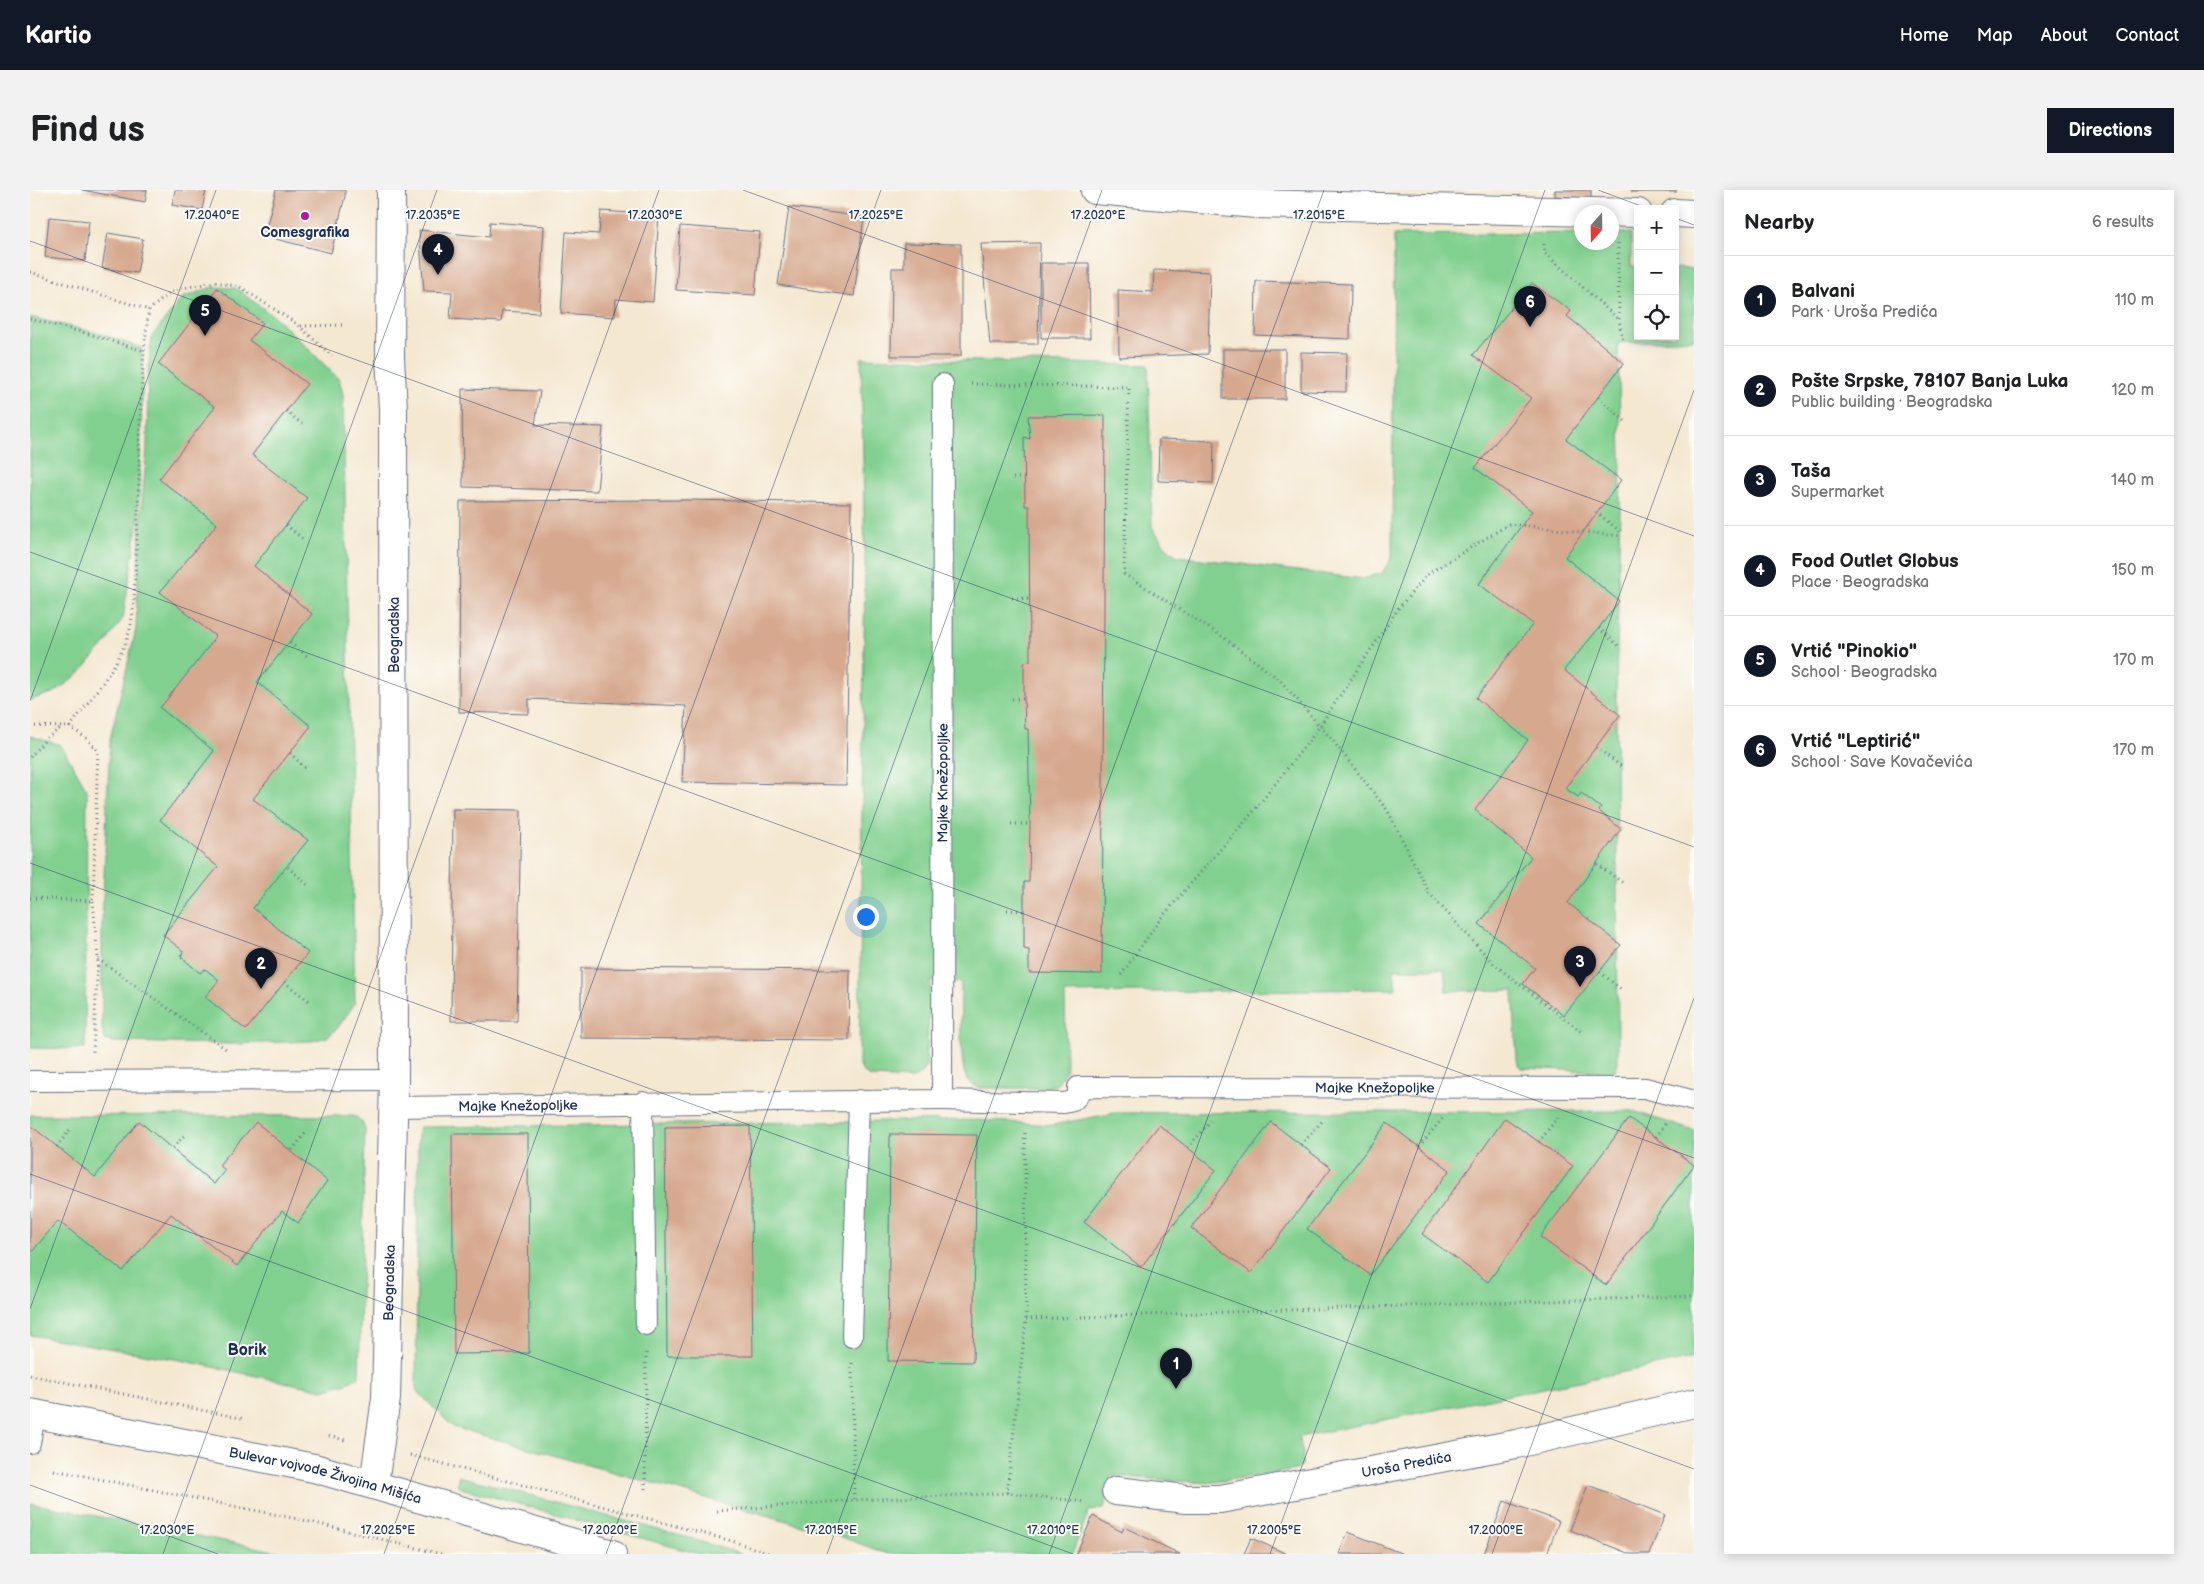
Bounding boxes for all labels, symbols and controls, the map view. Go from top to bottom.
text: Kartio [25,21,92,50]
text: Home [1900,25,1949,46]
text: Map [1977,25,2013,46]
text: About [2041,25,2088,46]
text: Contact [2116,25,2179,46]
button: Directions [2047,108,2174,153]
text: Find us [30,109,145,152]
north arrow [1574,205,1619,250]
map controls [1634,205,1679,340]
button: + [1634,205,1679,250]
text: 17.2040°E [185,208,239,223]
text: 17.2035°E [406,208,460,223]
text: 17.2030°E [628,208,683,223]
text: 17.2025°E [849,208,903,223]
text: 17.2020°E [1071,208,1125,223]
text: 17.2015°E [1293,208,1345,223]
marker: Comesgrafika [299,210,311,222]
text: Nearby [1744,210,1814,235]
text: 6 results [2092,213,2154,232]
place label: Comesgrafika [260,224,350,241]
pin: 4 [422,234,454,275]
button: − [1634,250,1679,295]
text: Balvani [1791,280,1855,303]
pin: 6 [1514,286,1546,327]
text: 1 [1757,291,1763,310]
text: 110 m [2115,291,2154,310]
pin: 5 [189,295,221,336]
button: locate [1634,295,1679,340]
text: Park · Uroša Predića [1791,303,1938,322]
text: Pošte Srpske, 78107 Banja Luka [1791,370,2068,393]
text: 2 [1755,381,1765,400]
text: 120 m [2111,381,2154,400]
text: Public building · Beogradska [1791,393,1993,412]
text: Taša [1791,460,1831,483]
text: 3 [1755,471,1765,490]
text: 140 m [2111,471,2154,490]
text: Supermarket [1791,483,1884,502]
text: Food Outlet Globus [1791,550,1959,573]
text: 4 [1755,561,1765,580]
text: 150 m [2112,561,2154,580]
text: Place · Beogradska [1791,573,1929,592]
street label: Beogradska [386,597,403,673]
text: Vrtić "Pinokio" [1791,640,1917,663]
text: 5 [1755,651,1765,670]
text: 170 m [2113,651,2154,670]
text: School · Beogradska [1791,663,1937,682]
street label: Majke Knežopoljke [934,723,952,843]
text: Vrtić "Leptirić" [1791,730,1920,753]
text: 6 [1755,741,1765,760]
text: 170 m [2113,741,2154,760]
text: School · Save Kovačevića [1791,753,1973,772]
your location [853,904,879,930]
pin: 3 [1564,946,1596,987]
pin: 2 [245,948,277,989]
street label: Majke Knežopoljke [1315,1079,1434,1097]
street label: Majke Knežopoljke [458,1097,578,1115]
street label: Beogradska [380,1245,399,1321]
district label: Borik [227,1341,267,1360]
pin: 1 [1160,1348,1192,1389]
street label: Bulevar vojvode Živojina Mišića [228,1444,424,1508]
street label: Uroša Predića [1360,1448,1453,1482]
text: 17.2030°E [140,1523,195,1538]
text: 17.2025°E [361,1523,415,1538]
text: 17.2020°E [583,1523,637,1538]
text: 17.2015°E [805,1523,857,1538]
text: 17.2010°E [1027,1523,1079,1538]
text: 17.2005°E [1247,1523,1301,1538]
text: 17.2000°E [1469,1523,1523,1538]

